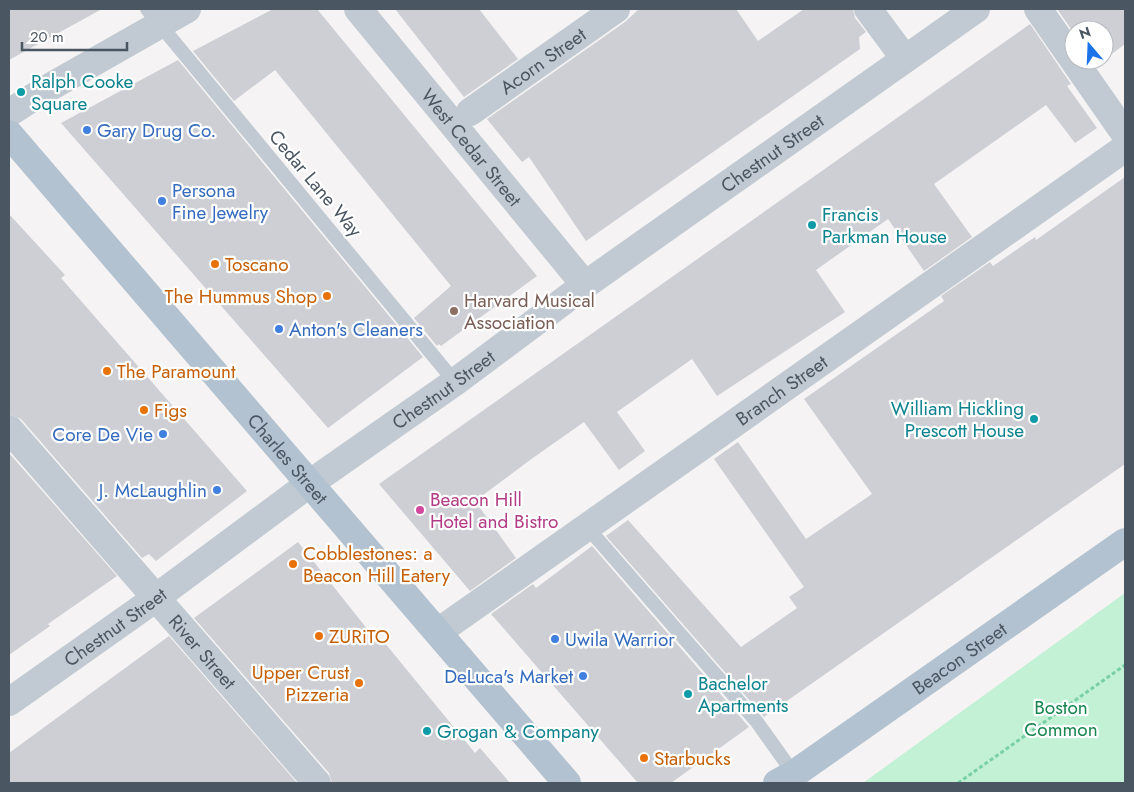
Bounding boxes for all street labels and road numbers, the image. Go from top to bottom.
street label: Acorn Street [495,21,592,101]
street label: West Cedar Street [415,83,528,213]
street label: Chestnut Street [715,107,830,199]
street label: Cedar Lane Way [263,124,369,243]
street label: Chestnut Street [387,344,501,436]
street label: Branch Street [730,349,833,432]
street label: Charles Street [241,408,335,510]
street label: Chestnut Street [58,581,173,673]
street label: River Street [162,609,243,695]
street label: Beacon Street [907,616,1013,701]

